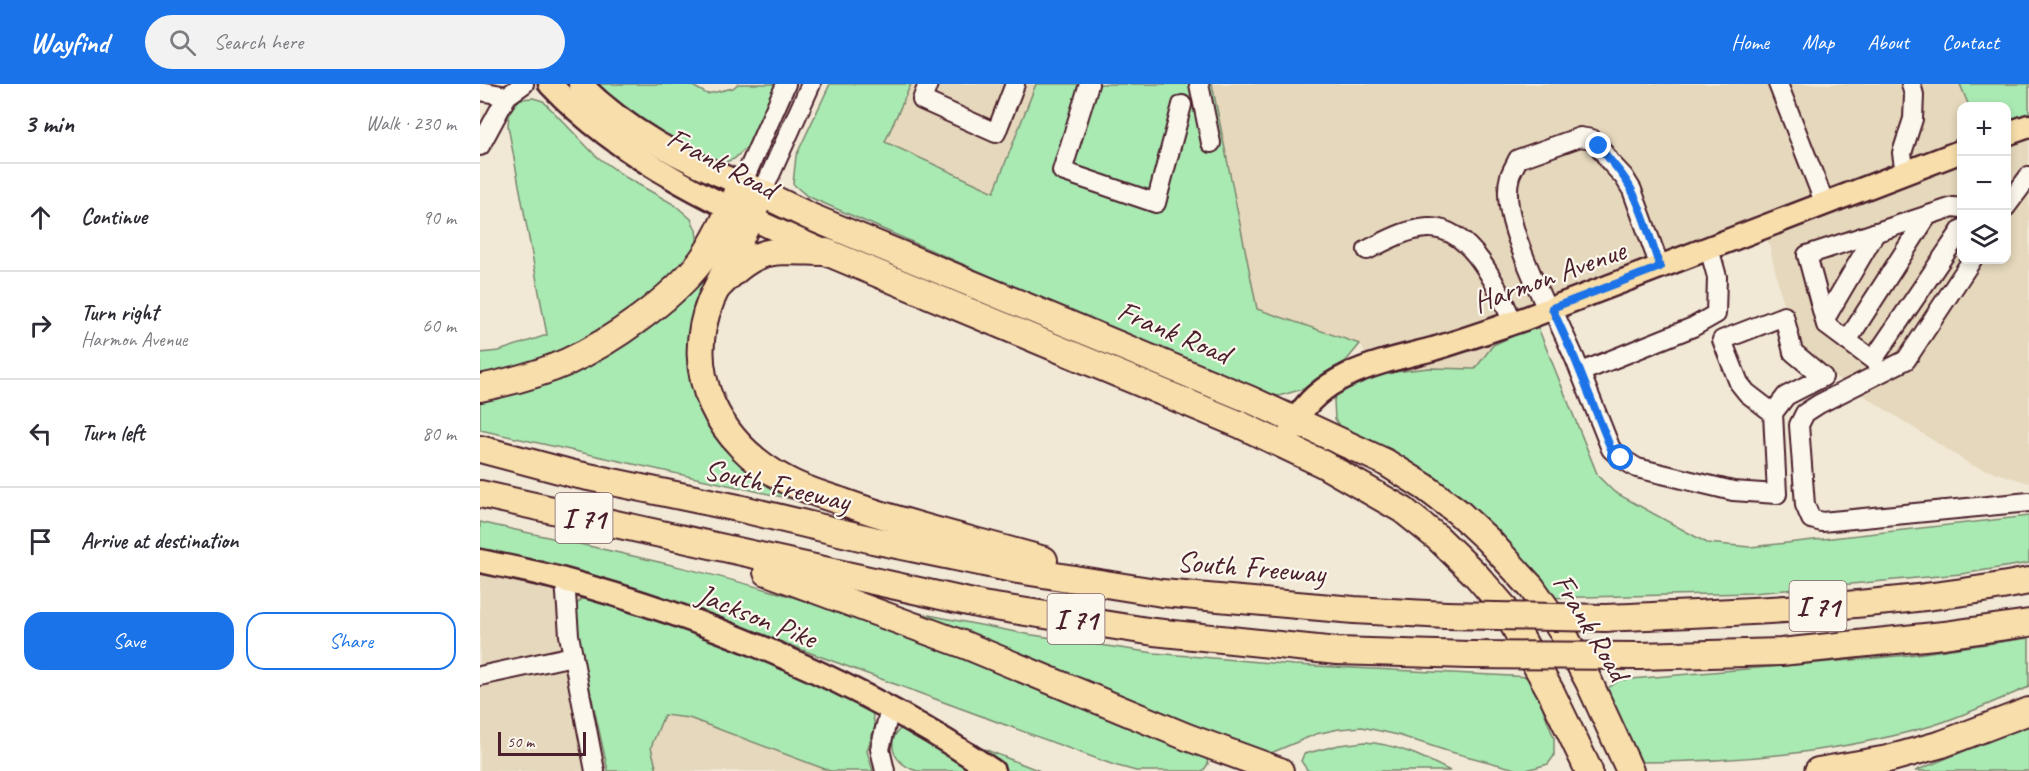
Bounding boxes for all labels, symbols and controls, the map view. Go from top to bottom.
search box [145,15,565,69]
text: Wayfind [30,25,109,60]
icon: search [166,26,199,59]
text: Search here [214,28,303,56]
text: Home [1731,29,1769,55]
text: Map [1802,29,1834,55]
text: About [1867,29,1909,55]
text: Contact [1942,29,1999,55]
map controls [1957,102,2011,264]
button: + [1957,102,2011,156]
text: 3 min [24,107,74,140]
text: Walk · 230 m [366,111,456,136]
street label: Frank Road [661,118,787,210]
route end [1585,132,1611,158]
button: − [1957,156,2011,210]
icon: ahead [24,201,57,234]
text: Continue [81,203,147,231]
text: 90 m [422,205,456,230]
button: layers [1957,210,2011,264]
street label: Harmon Avenue [1468,230,1633,321]
street label: Frank Road [1112,291,1240,374]
text: Turn right [81,299,158,327]
icon: right [24,309,57,342]
text: 60 m [422,313,456,338]
text: Harmon Avenue [81,327,187,352]
icon: left [24,417,57,450]
text: Turn left [81,419,145,447]
text: 80 m [422,421,456,446]
route start [1607,444,1633,470]
street label: South Freeway [700,450,855,521]
road number: I 71 [556,493,612,543]
icon: arrive [24,525,57,558]
text: Arrive at destination [81,527,238,555]
street label: South Freeway [1175,542,1328,593]
street label: Frank Road [1544,566,1640,691]
street label: Jackson Pike [690,574,824,658]
road number: I 71 [1790,581,1846,631]
road number: I 71 [1048,594,1104,644]
button: Save [24,612,234,670]
button: Share [246,612,456,670]
scale bar [498,729,586,756]
text: 50 m [507,732,534,752]

